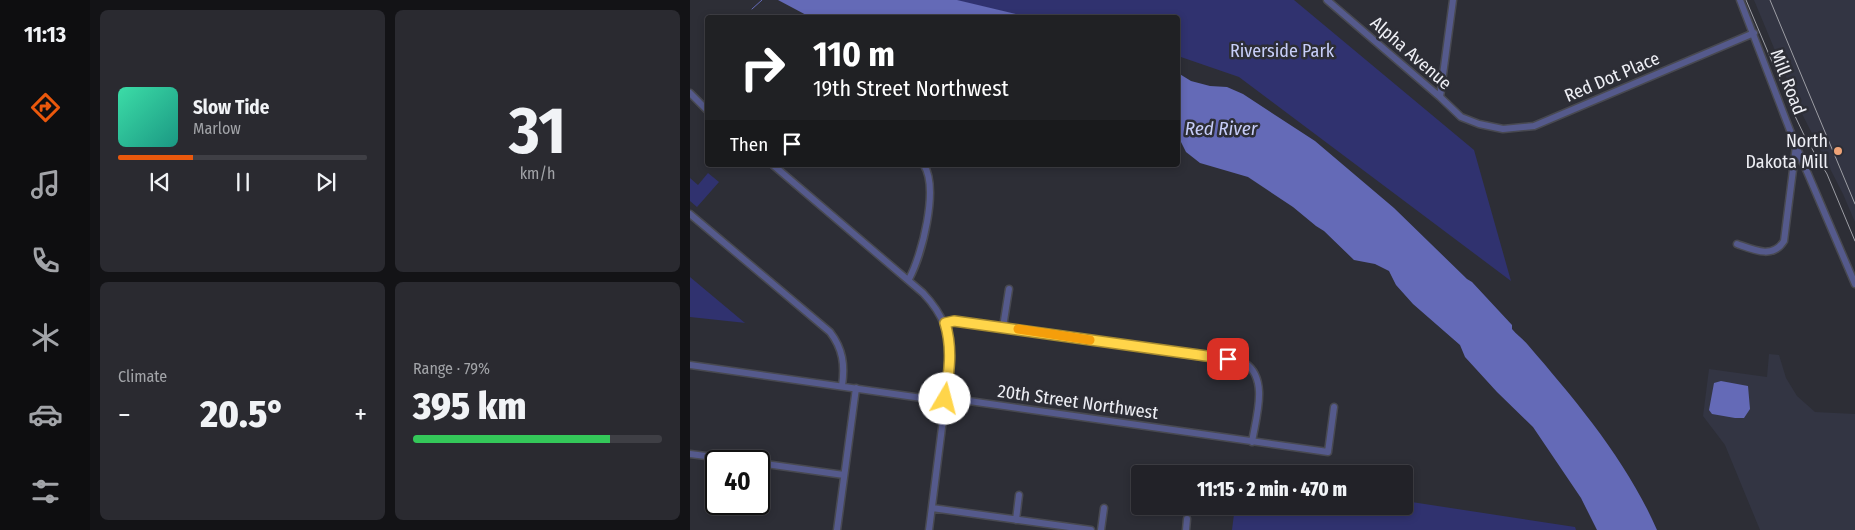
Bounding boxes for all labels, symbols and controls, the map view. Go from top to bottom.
street label: Alpha Avenue [1366,12,1456,94]
text: 11:13 [24,21,66,48]
text: 110 m [813,33,895,75]
icon: right [730,35,795,100]
park label: Riverside Park [1230,40,1335,62]
street label: Mill Road [1765,46,1811,118]
street label: Red Dot Place [1561,47,1663,107]
text: 19th Street Northwest [813,75,1009,102]
icon: directions [28,90,63,125]
text: 31 [509,92,566,170]
text: Slow Tide [193,96,269,119]
water label: Red River [1185,117,1259,140]
text: Marlow [193,119,241,138]
icon: arrive [778,130,806,158]
place label: North Dakota Mill [1746,130,1828,173]
text: Then [730,133,768,156]
marker: North Dakota Mill [1832,145,1844,157]
text: km/h [520,164,555,183]
icon: music [28,167,63,202]
icon: previous [146,168,174,196]
icon: pause [229,168,257,196]
icon: next [312,168,340,196]
icon: phone [28,243,63,278]
icon: climate [28,320,63,355]
pin [1207,338,1249,380]
icon: arrive [1214,345,1242,373]
text: Range · 79% [413,359,490,378]
text: Climate [118,367,167,386]
position arrow [918,372,970,424]
street label: 20th Street Northwest [996,380,1160,424]
text: 395 km [413,383,526,429]
text: 20.5° [200,391,285,437]
icon: car [28,397,63,432]
text: − [118,398,131,431]
text: + [354,398,367,431]
speed limit sign: 40 [705,450,770,515]
icon: filters [28,474,63,509]
text: 11:15 · 2 min · 470 m [1197,478,1347,501]

